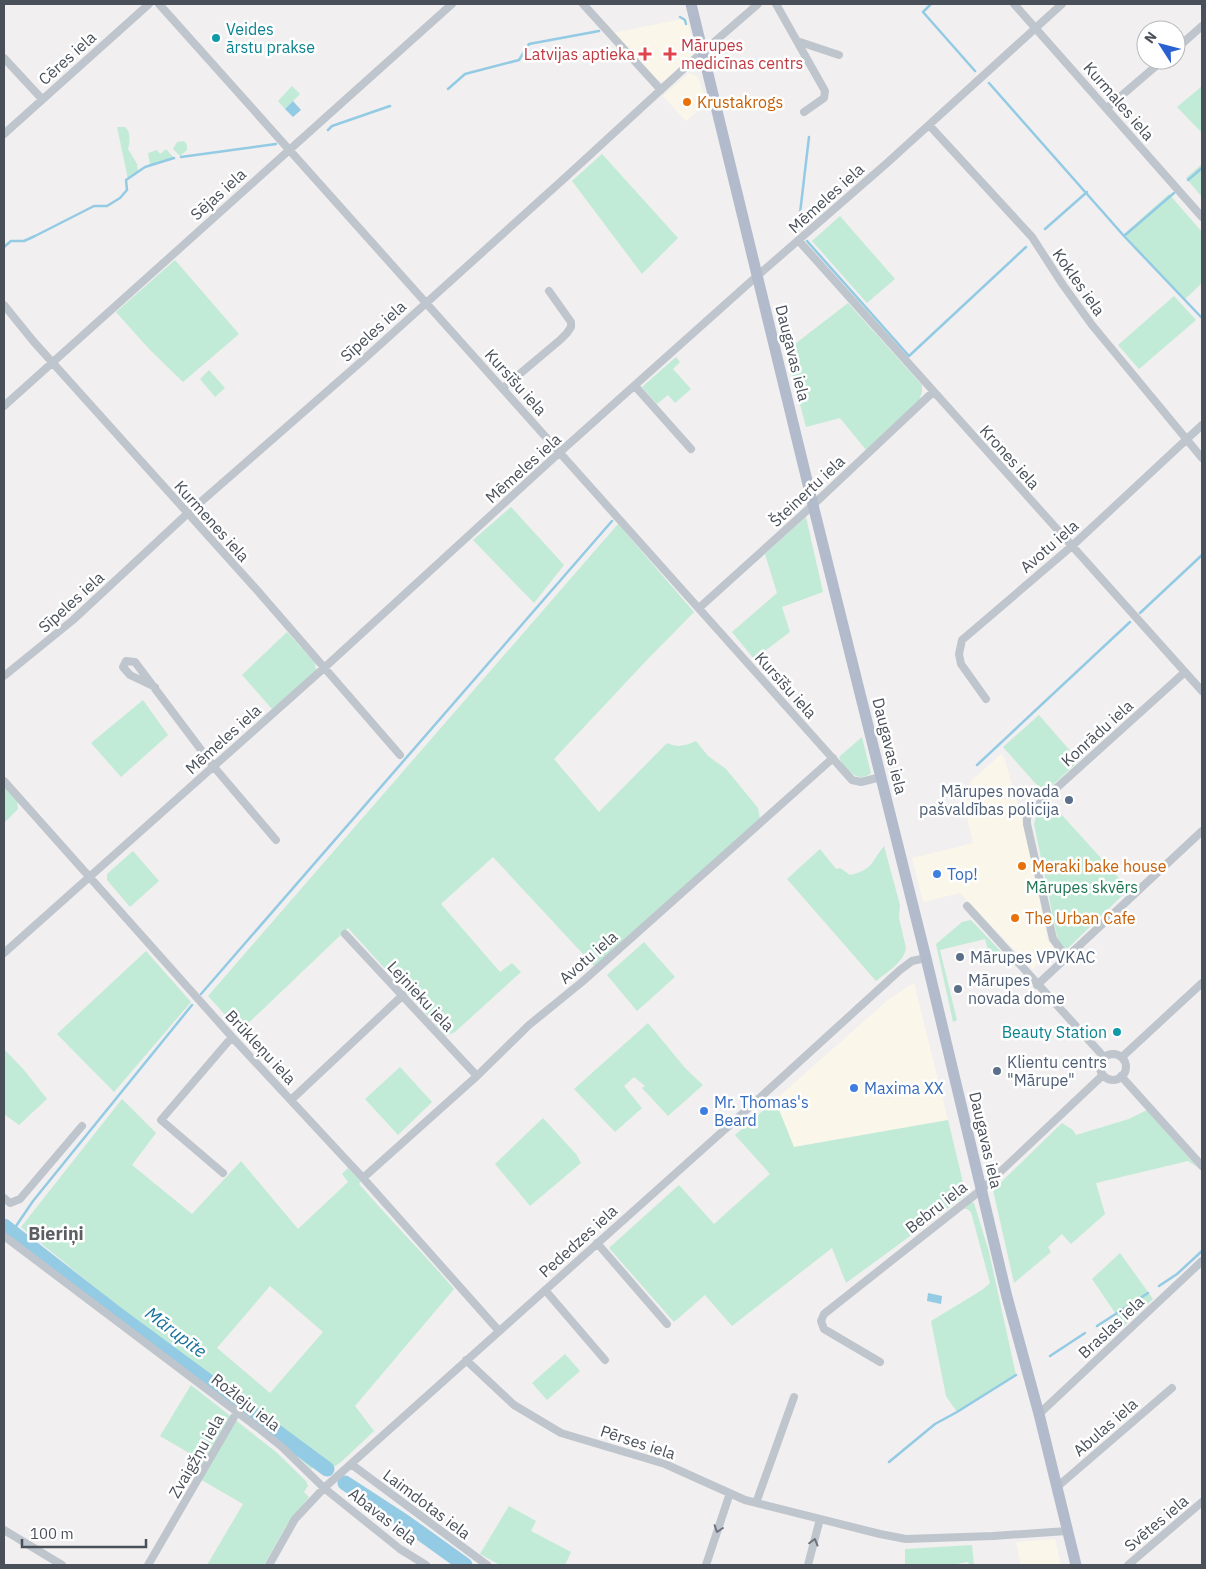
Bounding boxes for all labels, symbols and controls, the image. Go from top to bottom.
place label: Veides ārstu prakse [226,19,315,57]
north arrow [1136,20,1186,70]
street label: Cēres iela [34,27,100,89]
text: N [1140,28,1161,47]
marker: Veides ārstu prakse [210,32,222,44]
place label: Mārupes medicīnas centrs [681,35,803,73]
place label: Latvijas aptieka [524,44,635,64]
marker: Mārupes medicīnas centrs [663,47,677,61]
marker: Latvijas aptieka [639,48,651,60]
street label: Kurmales iela [1079,58,1159,145]
place label: Krustakrogs [697,92,783,112]
marker: Krustakrogs [681,96,693,108]
street label: Mēmeles iela [784,159,868,237]
street label: Sējas iela [186,164,250,224]
street label: Kokles iela [1049,245,1110,320]
street label: Sīpeles iela [336,296,410,366]
street label: Daugavas iela [771,303,815,404]
street label: Kursīšu iela [481,344,552,420]
street label: Krones iela [976,421,1044,494]
street label: Mēmeles iela [481,429,565,507]
street label: Šteinertu iela [765,450,849,531]
street label: Kurmenes iela [170,476,254,566]
street label: Avotu iela [1016,515,1083,577]
street label: Sīpeles iela [34,567,108,637]
street label: Kursīšu iela [751,647,822,723]
street label: Konrādu iela [1057,695,1137,771]
street label: Daugavas iela [868,696,912,797]
street label: Mēmeles iela [181,700,265,778]
place label: Mārupes novada pašvaldības policija [919,781,1059,819]
marker: Mārupes novada pašvaldības policija [1063,794,1075,806]
place label: Meraki bake house [1032,856,1167,876]
marker: Meraki bake house [1016,860,1028,872]
place label: Top! [947,864,978,884]
marker: Top! [931,868,943,880]
park label: Mārupes skvērs [1026,877,1138,897]
place label: The Urban Cafe [1025,908,1136,928]
marker: The Urban Cafe [1009,912,1021,924]
street label: Avotu iela [555,926,622,988]
place label: Mārupes VPVKAC [970,947,1095,967]
marker: Mārupes VPVKAC [954,951,966,963]
street label: Lejnieku iela [383,957,459,1036]
place label: Mārupes novada dome [968,970,1065,1008]
marker: Mārupes novada dome [952,983,964,995]
street label: Brūkleņu iela [221,1006,301,1089]
place label: Beauty Station [1002,1022,1107,1042]
marker: Beauty Station [1111,1026,1123,1038]
place label: Klientu centrs "Mārupe" [1007,1052,1107,1090]
marker: Klientu centrs "Mārupe" [991,1065,1003,1077]
place label: Maxima XX [864,1078,944,1098]
marker: Maxima XX [848,1082,860,1094]
street label: Daugavas iela [965,1090,1007,1191]
place label: Mr. Thomas's Beard [714,1092,809,1130]
marker: Mr. Thomas's Beard [698,1105,710,1117]
street label: Bebru iela [901,1176,971,1237]
street label: Pededzes iela [535,1200,622,1281]
district label: Bieriņi [28,1222,84,1245]
street label: Braslas iela [1074,1291,1148,1363]
water label: Mārupīte [141,1301,211,1363]
street label: Rožleju iela [208,1369,285,1435]
street label: Abulas iela [1069,1393,1142,1460]
street label: Zvaigžņu iela [164,1410,229,1502]
street label: Pērses iela [598,1420,679,1464]
street label: Laimdotas iela [379,1465,475,1544]
street label: Abavas iela [345,1483,422,1549]
street label: Svētes iela [1120,1490,1192,1556]
scale bar [22,1516,146,1548]
text: 100 m [30,1524,74,1543]
one-way arrow [714,1525,724,1533]
one-way arrow [808,1539,818,1547]

